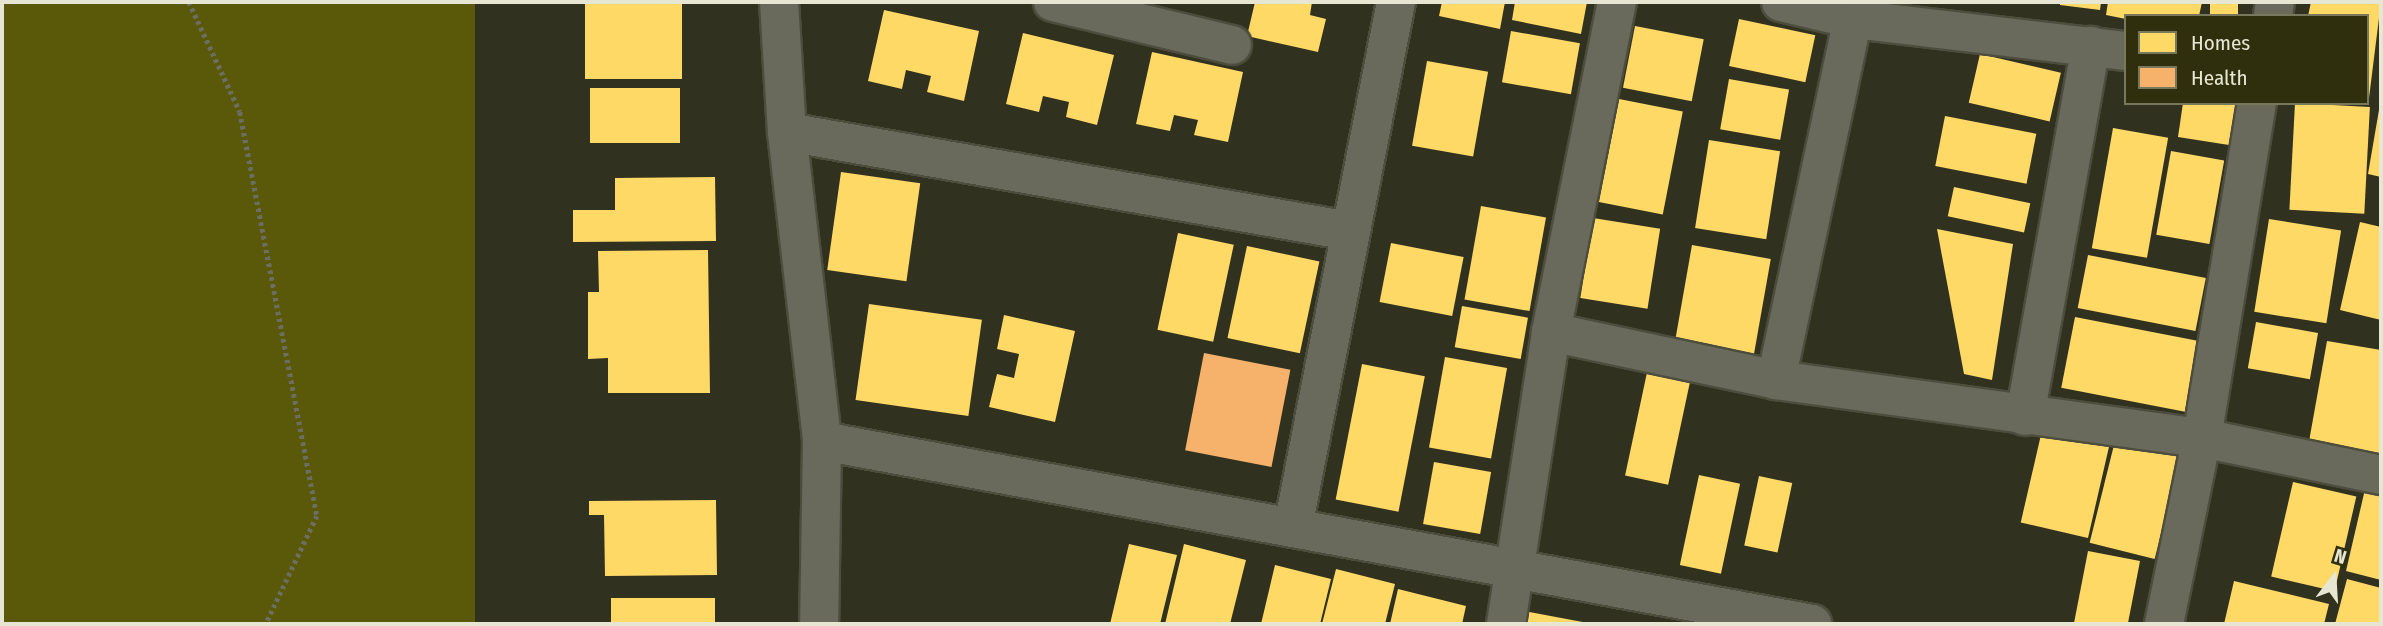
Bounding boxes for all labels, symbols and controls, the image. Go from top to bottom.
legend [2124,14,2369,105]
text: Homes [2191,30,2250,56]
text: Health [2191,65,2247,91]
north arrow [2299,542,2369,612]
text: N [2331,544,2349,569]

